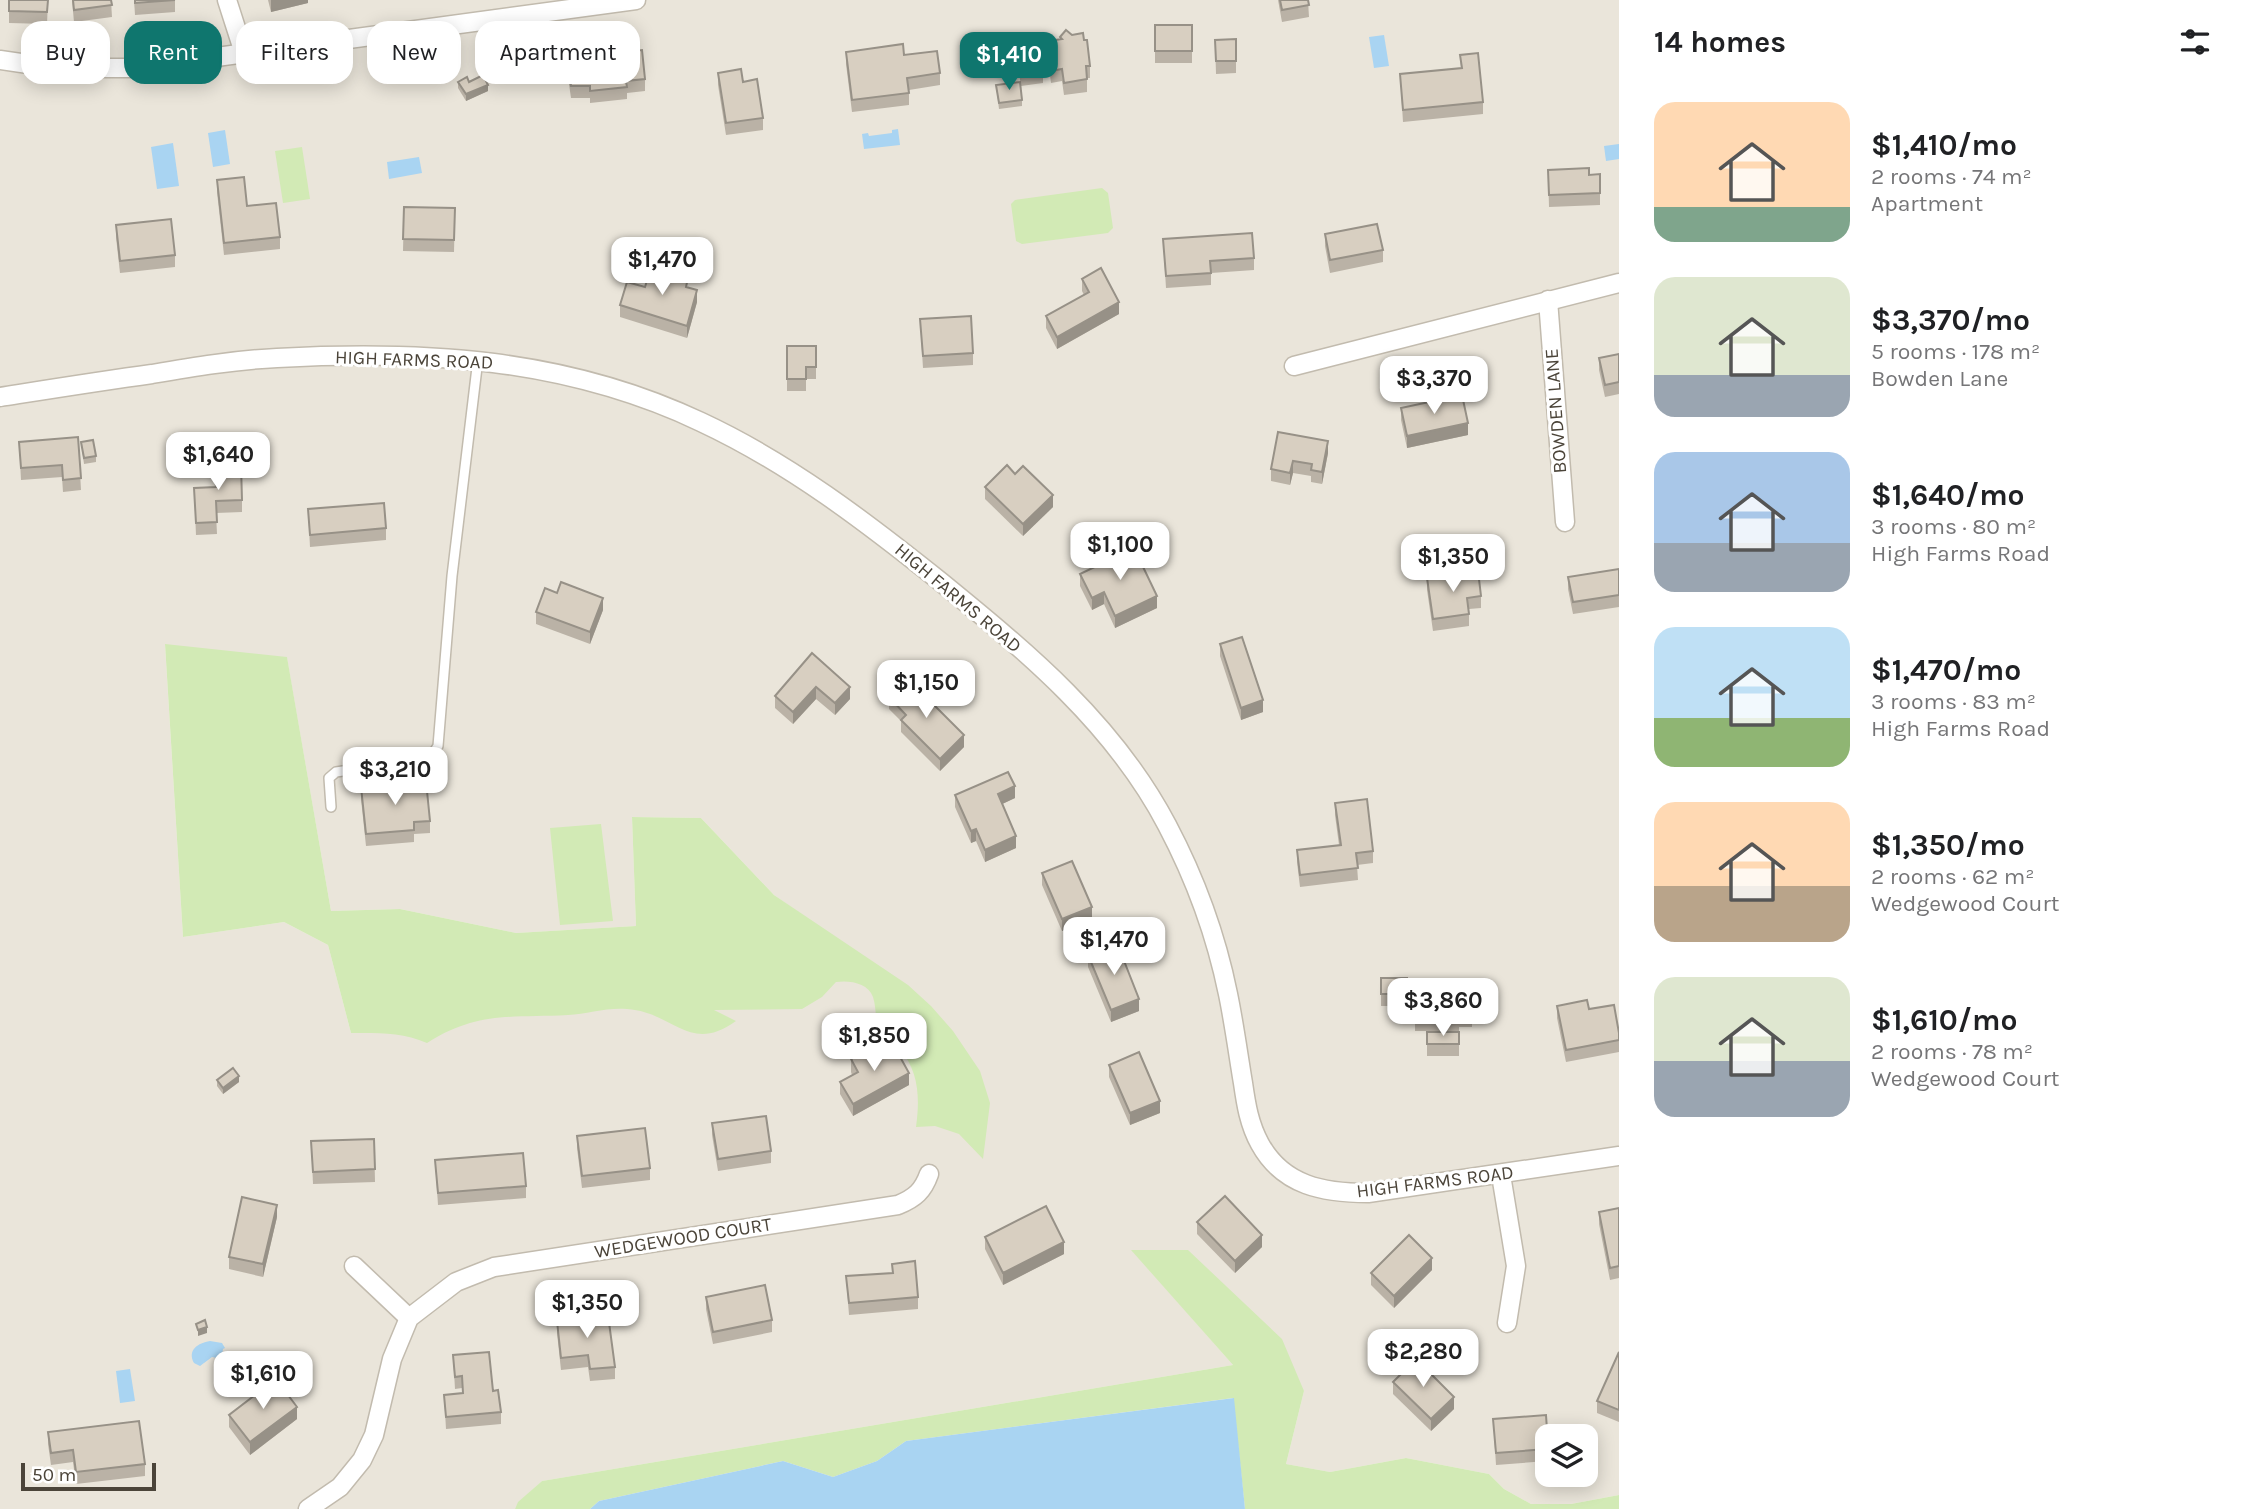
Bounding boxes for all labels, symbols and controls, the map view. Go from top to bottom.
chip: Buy [21,21,110,84]
chip: Rent [124,21,222,84]
chip: Filters [236,21,353,84]
chip: New [367,21,461,84]
chip: Apartment [475,21,640,84]
icon: filters [2176,23,2214,61]
text: 14 homes [1654,24,1786,60]
pin: $1,410 [952,32,1066,92]
text: $1,410 [976,41,1042,68]
text: $1,410/mo [1871,127,2017,163]
icon: home [1710,130,1794,214]
text: 2 rooms · 74 m² [1871,163,2032,190]
text: Apartment [1871,190,1983,217]
pin: $1,470 [605,238,719,297]
text: $1,470 [627,246,697,273]
text: $3,370/mo [1871,302,2030,338]
icon: home [1710,305,1794,389]
text: 5 rooms · 178 m² [1871,338,2040,365]
street label: HIGH FARMS ROAD [334,346,494,374]
street label: BOWDEN LANE [1541,348,1571,474]
pin: $3,370 [1377,356,1491,416]
text: $3,370 [1396,365,1472,392]
text: Bowden Lane [1871,365,2008,392]
pin: $1,640 [161,433,275,492]
text: $1,640 [182,441,254,468]
text: $1,640/mo [1871,477,2025,513]
icon: home [1710,480,1794,564]
text: 3 rooms · 80 m² [1871,513,2036,540]
pin: $1,100 [1063,522,1177,582]
text: $1,100 [1086,531,1154,558]
pin: $1,350 [1396,534,1510,594]
street label: HIGH FARMS ROAD [890,539,1026,657]
text: High Farms Road [1871,540,2050,567]
text: $1,350 [1417,543,1489,570]
text: $1,470/mo [1871,652,2021,688]
icon: home [1710,655,1794,739]
pin: $1,150 [869,660,983,720]
text: $1,150 [893,669,959,696]
text: 3 rooms · 83 m² [1871,688,2036,715]
text: High Farms Road [1871,715,2050,742]
pin: $3,210 [338,748,452,807]
text: $3,210 [359,756,431,783]
text: $1,350/mo [1871,827,2025,863]
icon: home [1710,830,1794,914]
text: 2 rooms · 62 m² [1871,863,2035,890]
text: Wedgewood Court [1871,890,2060,917]
pin: $1,470 [1057,918,1171,977]
text: $1,470 [1079,926,1149,953]
pin: $3,860 [1386,978,1500,1038]
text: $3,860 [1403,987,1483,1014]
text: $1,610/mo [1871,1002,2017,1038]
icon: home [1710,1005,1794,1089]
pin: $1,850 [817,1014,931,1073]
text: $1,850 [838,1022,910,1049]
text: 2 rooms · 78 m² [1871,1038,2033,1065]
text: Wedgewood Court [1871,1065,2060,1092]
street label: HIGH FARMS ROAD [1355,1161,1515,1203]
street label: WEDGEWOOD COURT [593,1213,774,1263]
pin: $1,350 [530,1280,644,1340]
text: $1,350 [551,1289,623,1316]
pin: $2,280 [1366,1330,1480,1389]
text: $2,280 [1384,1338,1462,1365]
pin: $1,610 [206,1352,320,1411]
text: $1,610 [230,1360,296,1387]
map controls [1535,1424,1598,1487]
button: layers [1535,1424,1598,1487]
scale bar [21,1460,156,1492]
text: 50 m [32,1464,76,1486]

